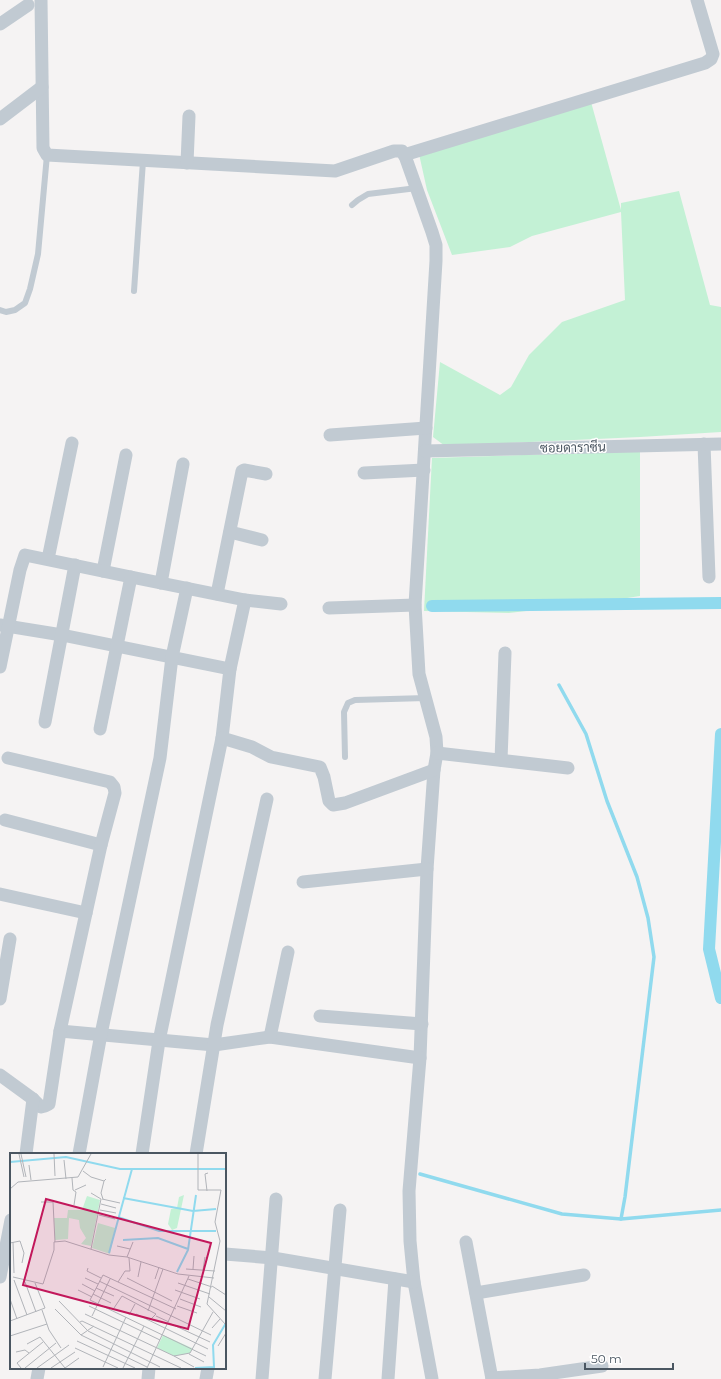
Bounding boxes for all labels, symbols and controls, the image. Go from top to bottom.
street label: ซอยดาราซีน [540,437,606,456]
inset map [10,1153,226,1369]
scale bar [585,1345,673,1371]
text: 50 m [591,1351,622,1366]

